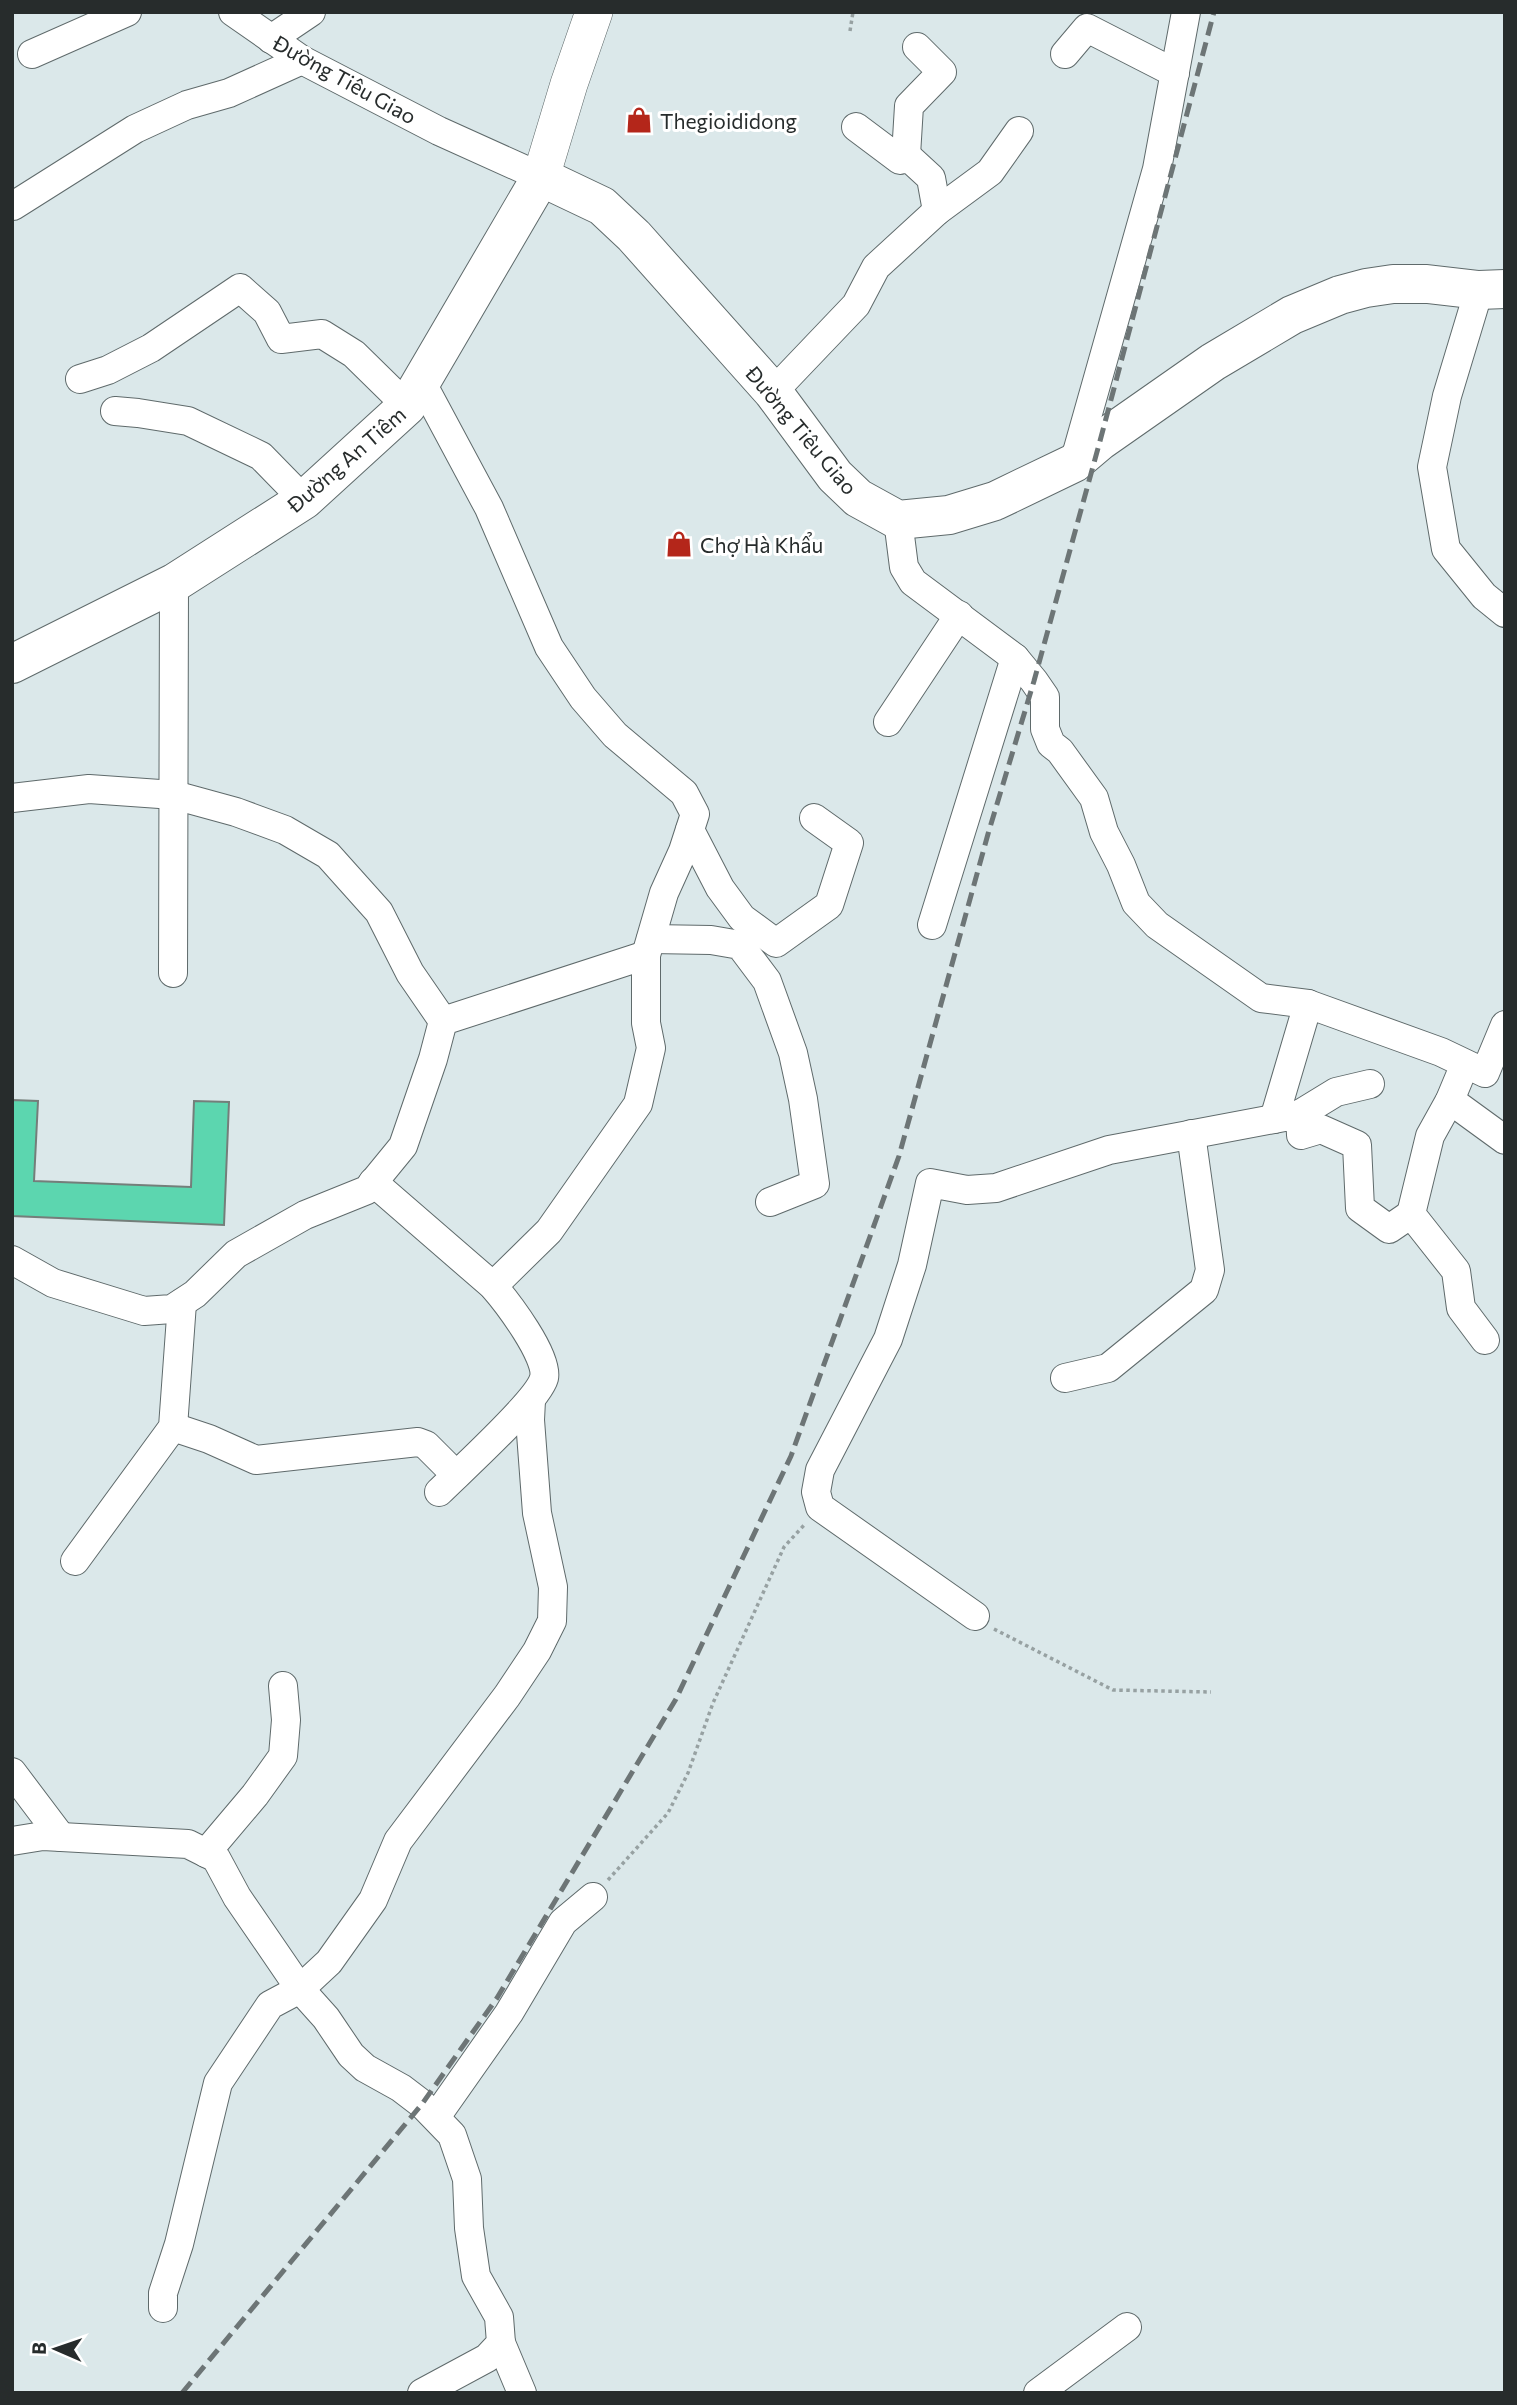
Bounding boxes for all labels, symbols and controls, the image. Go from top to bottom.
street label: Đường Tiêu Giao [268,29,421,129]
shop icon: Thegioididong [624,105,654,135]
place label: Thegioididong [660,108,797,133]
street label: Đường Tiêu Giao [741,360,863,499]
street label: Đường An Tiêm [281,401,410,518]
shop icon: Chợ Hà Khẩu [664,529,694,559]
place label: Chợ Hà Khẩu [700,532,823,557]
north arrow [21,2314,91,2384]
text: B [27,2342,50,2355]

